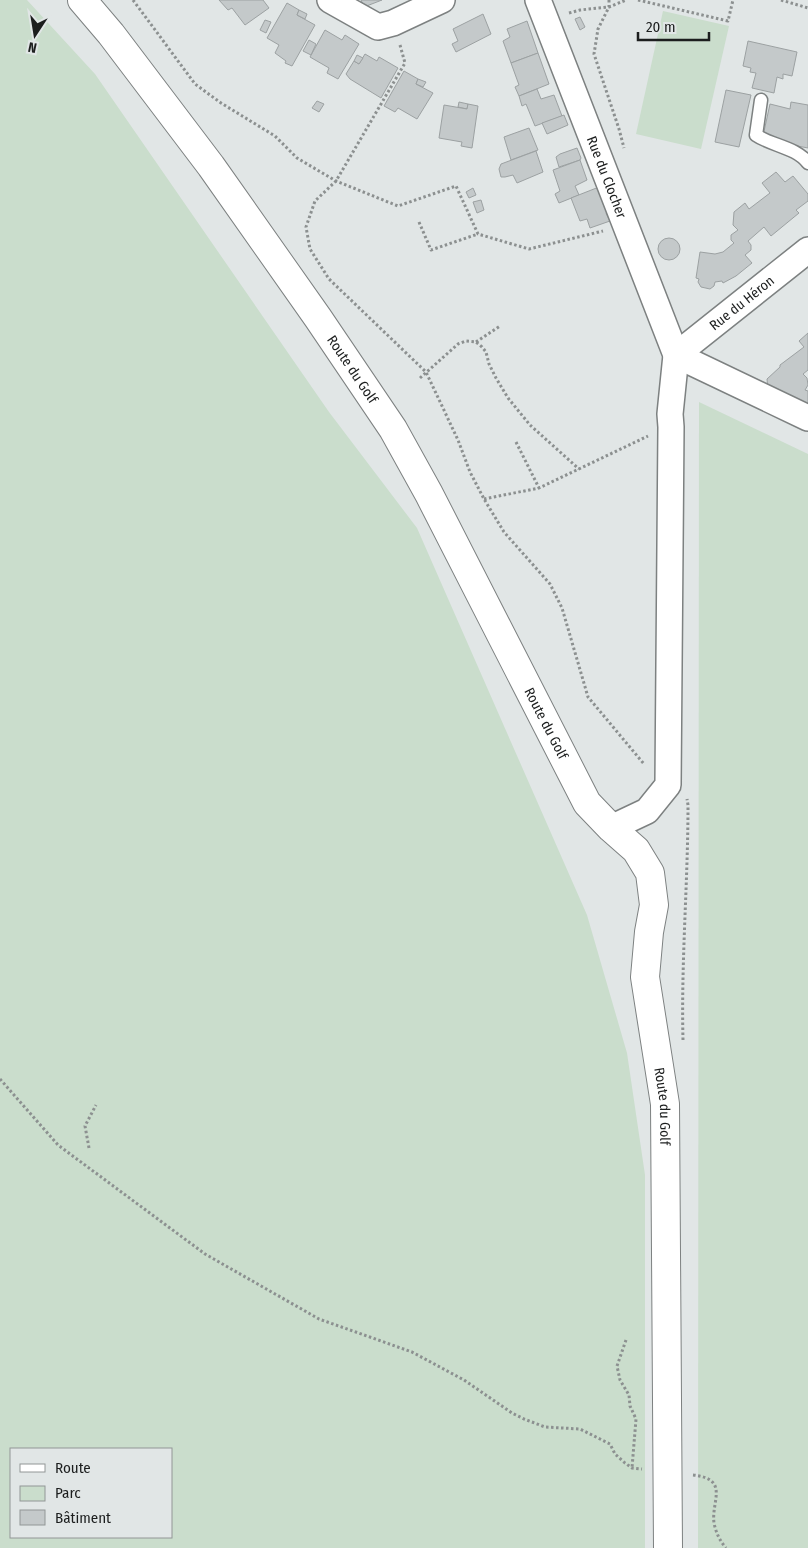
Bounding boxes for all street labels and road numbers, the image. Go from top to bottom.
street label: Rue du Clocher [583,134,630,221]
street label: Rue du Héron [706,272,778,334]
street label: Route du Golf [323,332,382,408]
street label: Route du Golf [520,685,572,764]
street label: Route du Golf [650,1066,673,1147]

